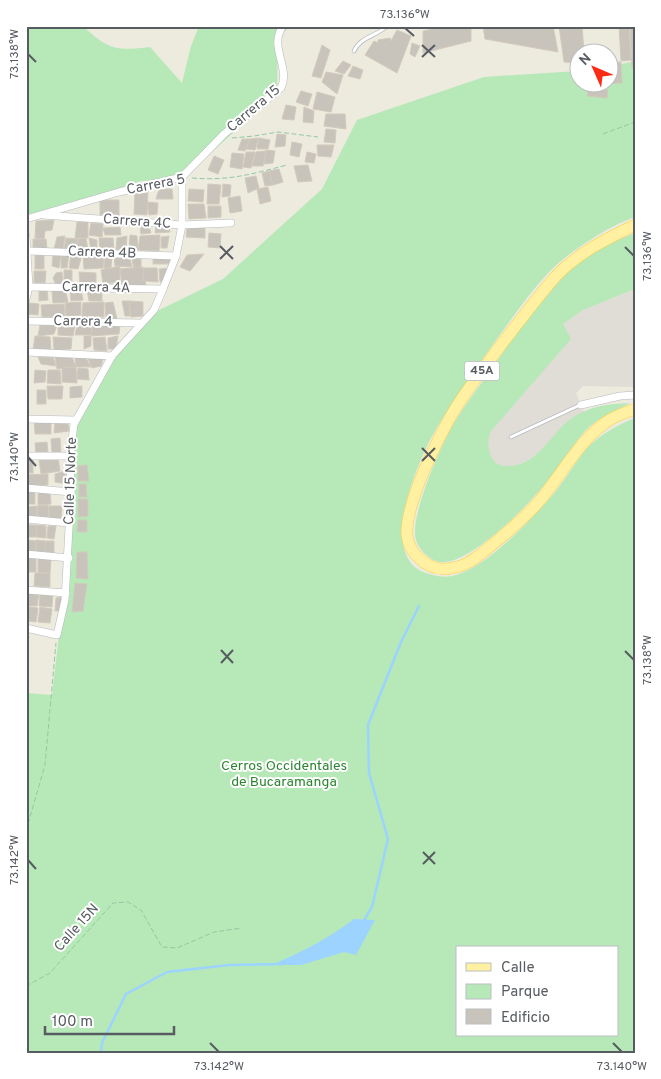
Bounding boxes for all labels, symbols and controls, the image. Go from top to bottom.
text: 73.136°W [380,7,430,23]
text: 73.138°W [7,29,23,79]
north arrow [568,42,618,92]
text: N [576,50,595,69]
street label: Carrera 15 [224,82,284,136]
street label: Carrera 5 [125,171,187,199]
street label: Carrera 4C [102,211,172,233]
text: 73.136°W [640,231,656,281]
street label: Carrera 4B [67,243,137,263]
street label: Carrera 4A [62,279,130,297]
street label: Carrera 4 [53,313,113,331]
road number: 45A [464,362,500,381]
text: 73.140°W [7,432,23,482]
street label: Calle 15 Norte [61,437,81,525]
text: 73.138°W [640,635,656,685]
park label: Cerros Occidentales de Bucaramanga [221,758,347,791]
text: 73.142°W [7,835,23,885]
street label: Calle 15N [51,901,103,955]
legend [456,946,618,1036]
text: Calle [501,959,535,978]
text: Parque [501,983,549,1002]
scale bar [45,1004,174,1036]
text: Edificio [501,1009,550,1028]
text: 100 m [52,1013,93,1032]
text: 73.142°W [194,1059,244,1075]
text: 73.140°W [597,1059,647,1075]

